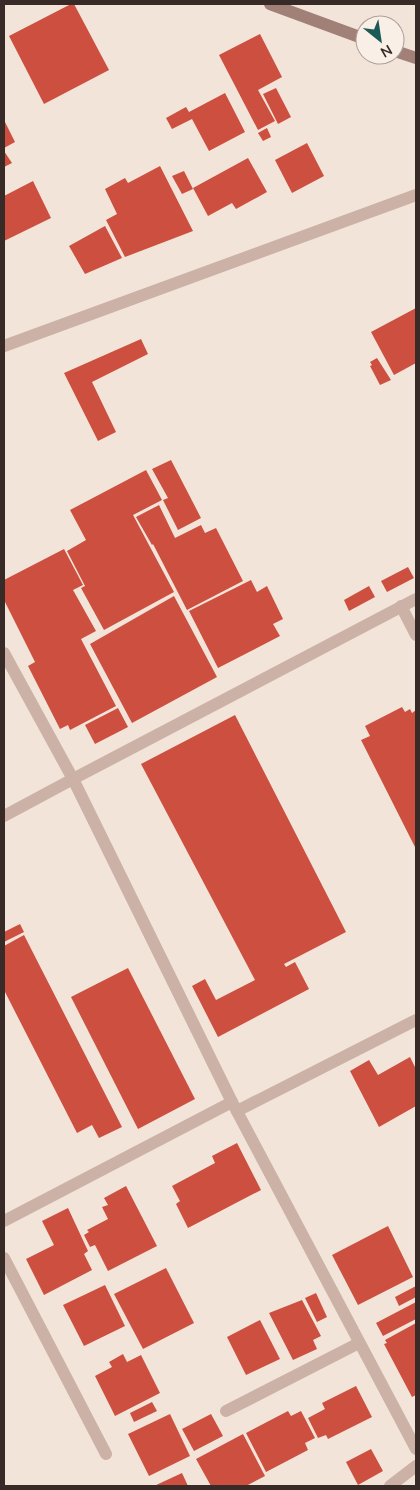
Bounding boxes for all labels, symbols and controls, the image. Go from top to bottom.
north arrow [355,15,405,65]
text: N [377,41,396,62]

